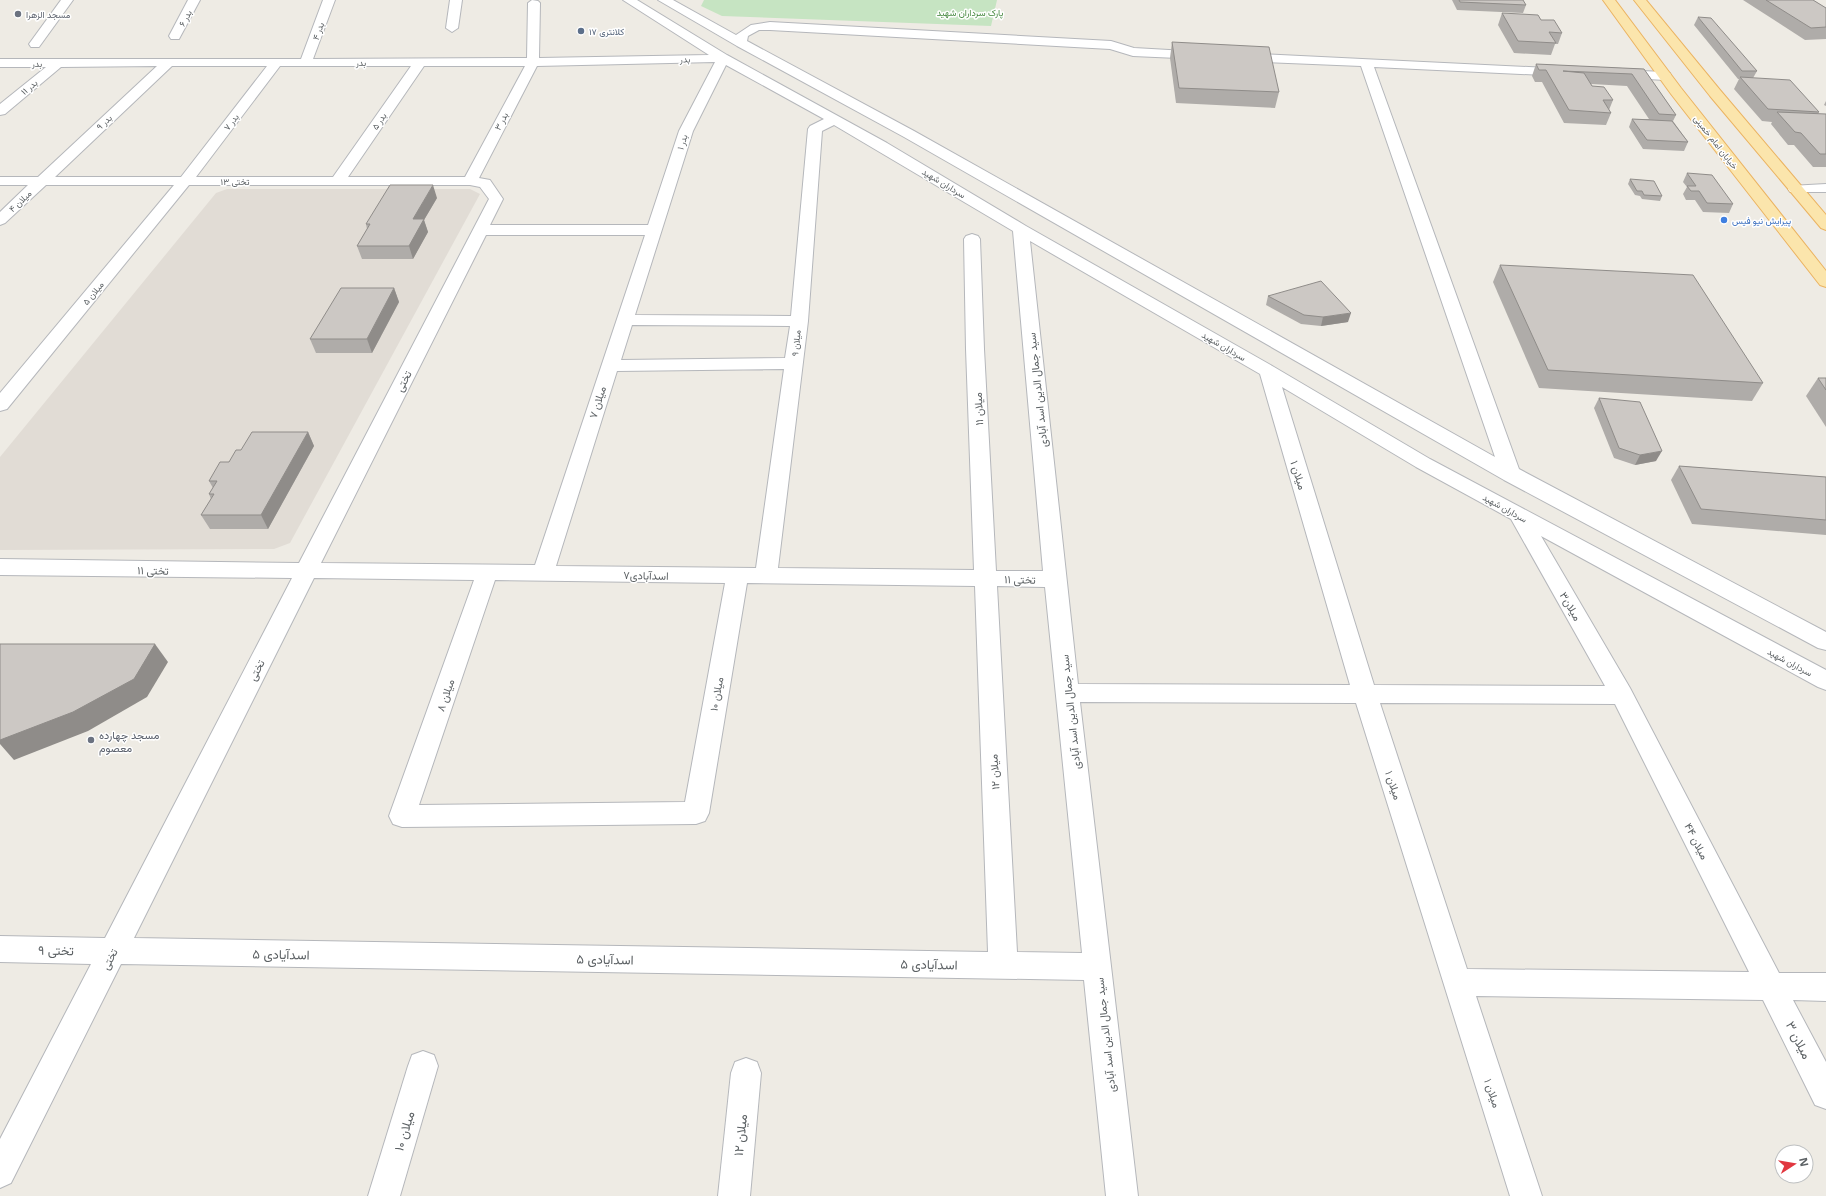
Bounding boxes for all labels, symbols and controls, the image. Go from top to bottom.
park label: پارک سرداران شهید [937,6,1003,19]
street label: بدر ۶ [175,7,195,29]
place label: مسجد الزهرا [26,8,71,21]
marker: مسجد الزهرا [13,9,23,19]
street label: بدر ۴ [309,20,327,42]
place label: کلانتری ۱۷ [589,25,624,38]
marker: کلانتری ۱۷ [576,26,586,36]
street label: بدر [679,52,691,66]
street label: بدر [355,56,367,69]
street label: بدر [31,57,43,70]
street label: بدر ۱۱ [18,76,40,98]
street label: بدر ۳ [491,109,511,132]
street label: بدر ۵ [368,110,390,132]
street label: بدر ۹ [93,111,115,133]
street label: بدر ۷ [220,111,242,133]
street label: خیابان امام خمینی [1691,112,1741,172]
street label: بدر ۱ [673,132,691,151]
street label: سرداران شهید [920,165,968,201]
street label: تختی ۱۳ [221,175,250,188]
street label: میلان ۴ [6,187,34,215]
place label: پیرایش نیو فیس [1732,214,1791,227]
marker: پیرایش نیو فیس [1719,215,1729,225]
street label: میلان ۵ [79,278,107,308]
street label: سرداران شهید [1200,328,1248,364]
street label: میلان ۹ [788,329,804,357]
street label: سید جمال الدین اسد آبادی [1023,331,1051,448]
street label: تختی [391,367,415,394]
street label: میلان ۷ [585,384,609,420]
street label: میلان ۱۱ [970,392,986,426]
street label: میلان ۱ [1287,458,1311,492]
street label: سرداران شهید [1480,490,1530,526]
street label: تختی ۱۱ [137,562,169,578]
street label: اسدآبادی۷ [623,567,669,583]
street label: تختی ۱۱ [1004,571,1036,587]
street label: میلان۳ [1557,589,1585,623]
street label: سرداران شهید [1765,645,1815,679]
street label: سید جمال الدین اسد آبادی [1056,653,1084,770]
street label: تختی [244,656,268,683]
street label: میلان ۱۰ [706,676,726,712]
street label: میلان ۸ [432,677,458,713]
place label: مسجد چهارده معصوم [99,727,160,756]
marker: مسجد چهارده معصوم [86,735,96,745]
street label: میلان ۱۲ [986,754,1002,790]
street label: میلان ۱ [1382,768,1406,802]
street label: میلان ۴۴ [1681,820,1713,862]
street label: تختی ۹ [38,941,74,959]
street label: تختی [97,945,121,972]
street label: اسدآیادی ۵ [252,945,310,963]
street label: اسدآیادی ۵ [576,950,634,968]
street label: اسدآیادی ۵ [900,955,958,973]
street label: سید جمال الدین اسد آبادی [1091,976,1119,1093]
street label: میلان ۳ [1782,1018,1816,1062]
street label: میلان ۱ [1481,1076,1505,1110]
street label: میلان ۱۰ [389,1109,419,1153]
street label: میلان ۱۲ [729,1113,751,1157]
north arrow [1774,1144,1814,1184]
text: N [1796,1156,1813,1168]

